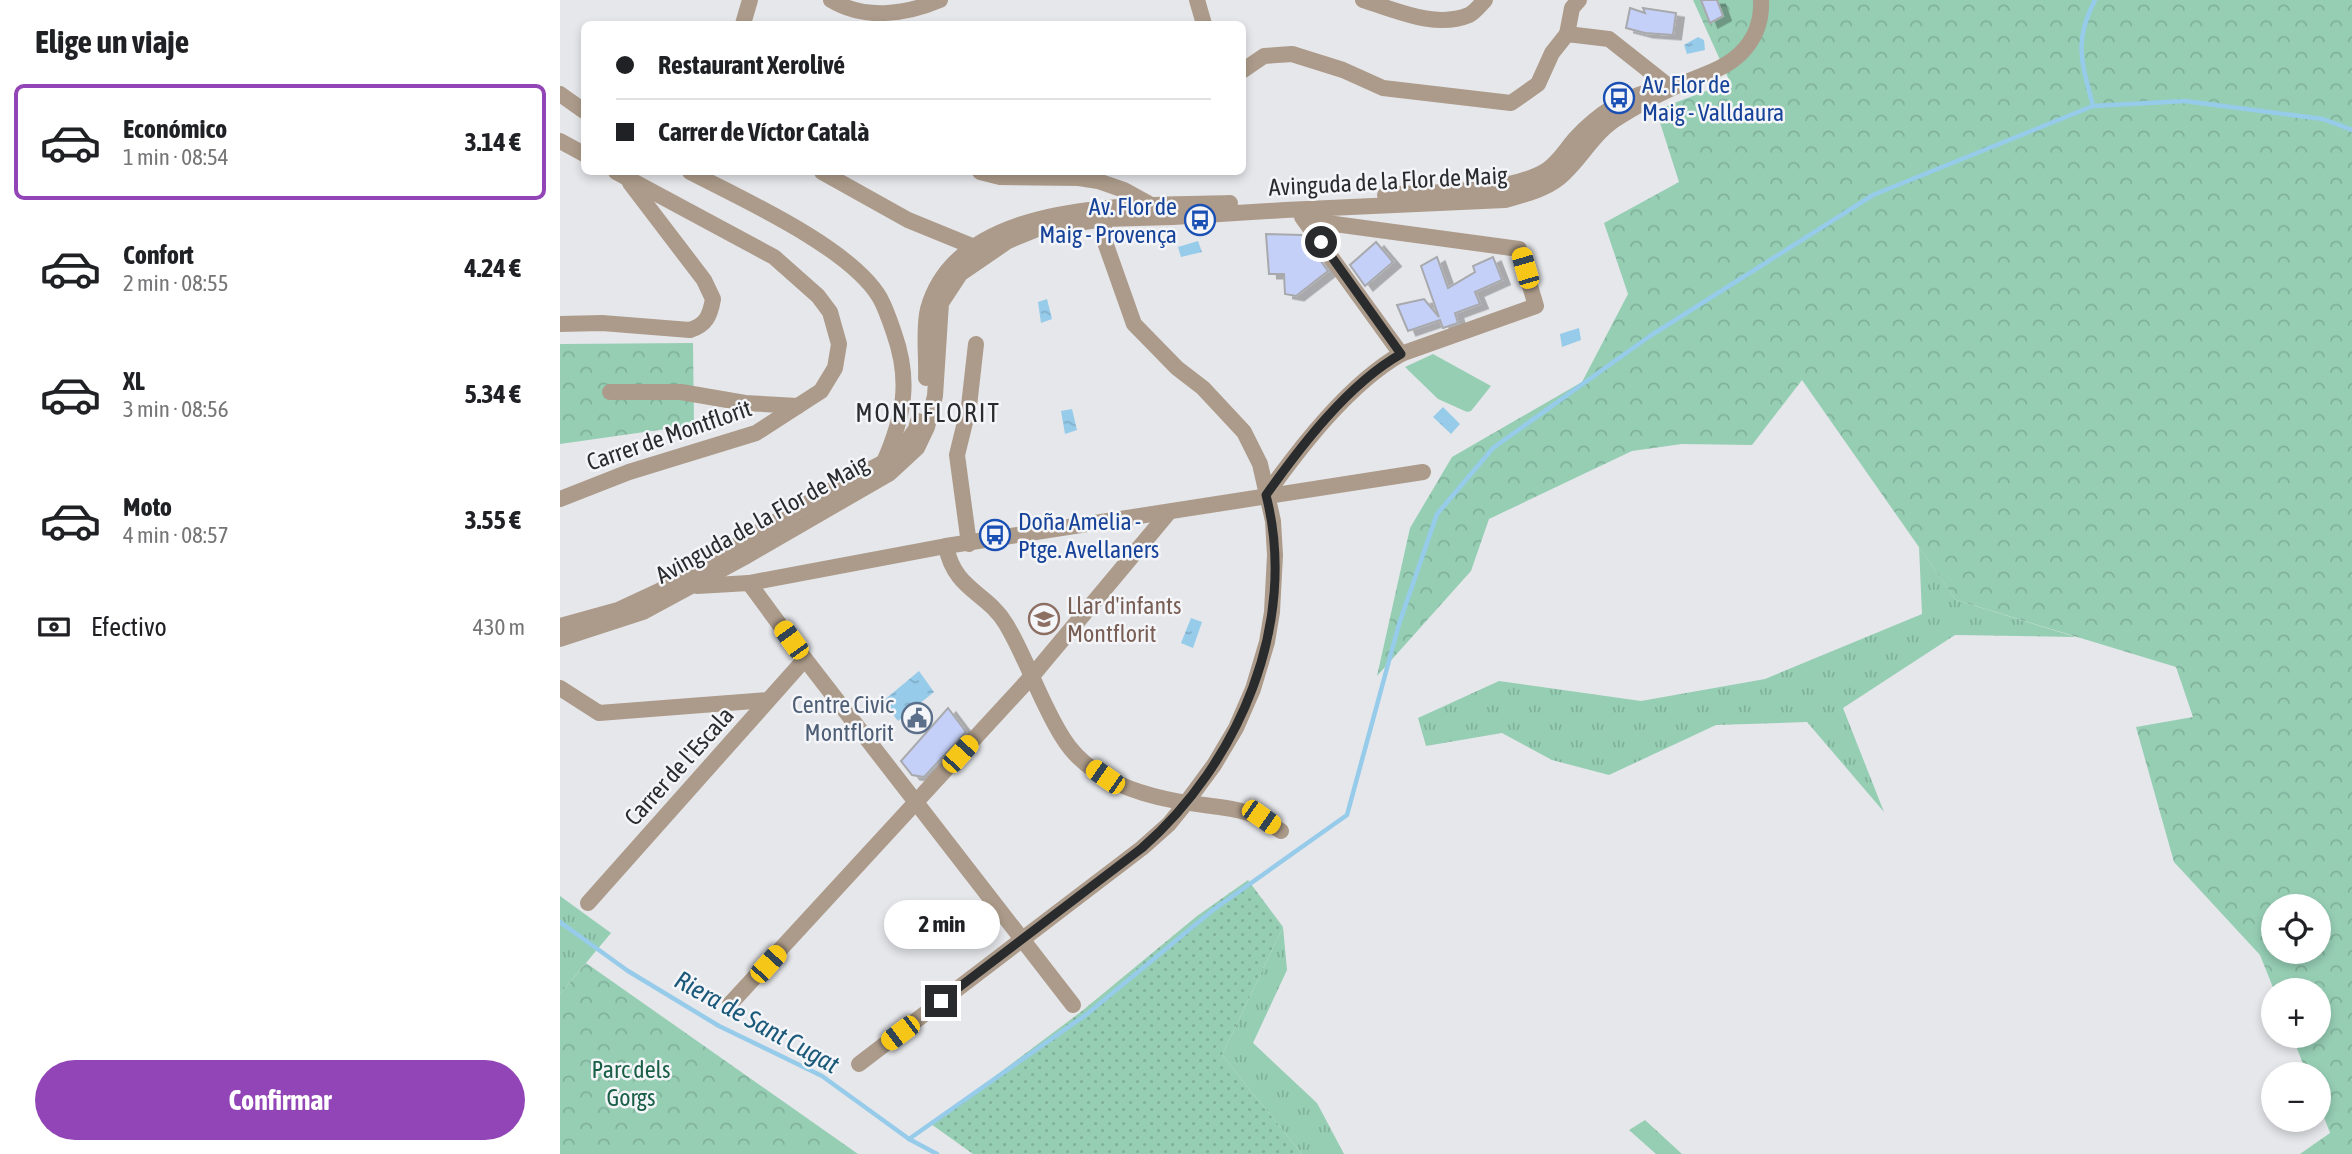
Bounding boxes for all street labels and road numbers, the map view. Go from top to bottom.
street label: Avinguda de la Flor de Maig [1268,161,1509,201]
street label: Carrer de Montflorit [583,394,755,476]
street label: Avinguda de la Flor de Maig [651,449,874,589]
street label: Carrer de l'Escala [619,701,739,831]

